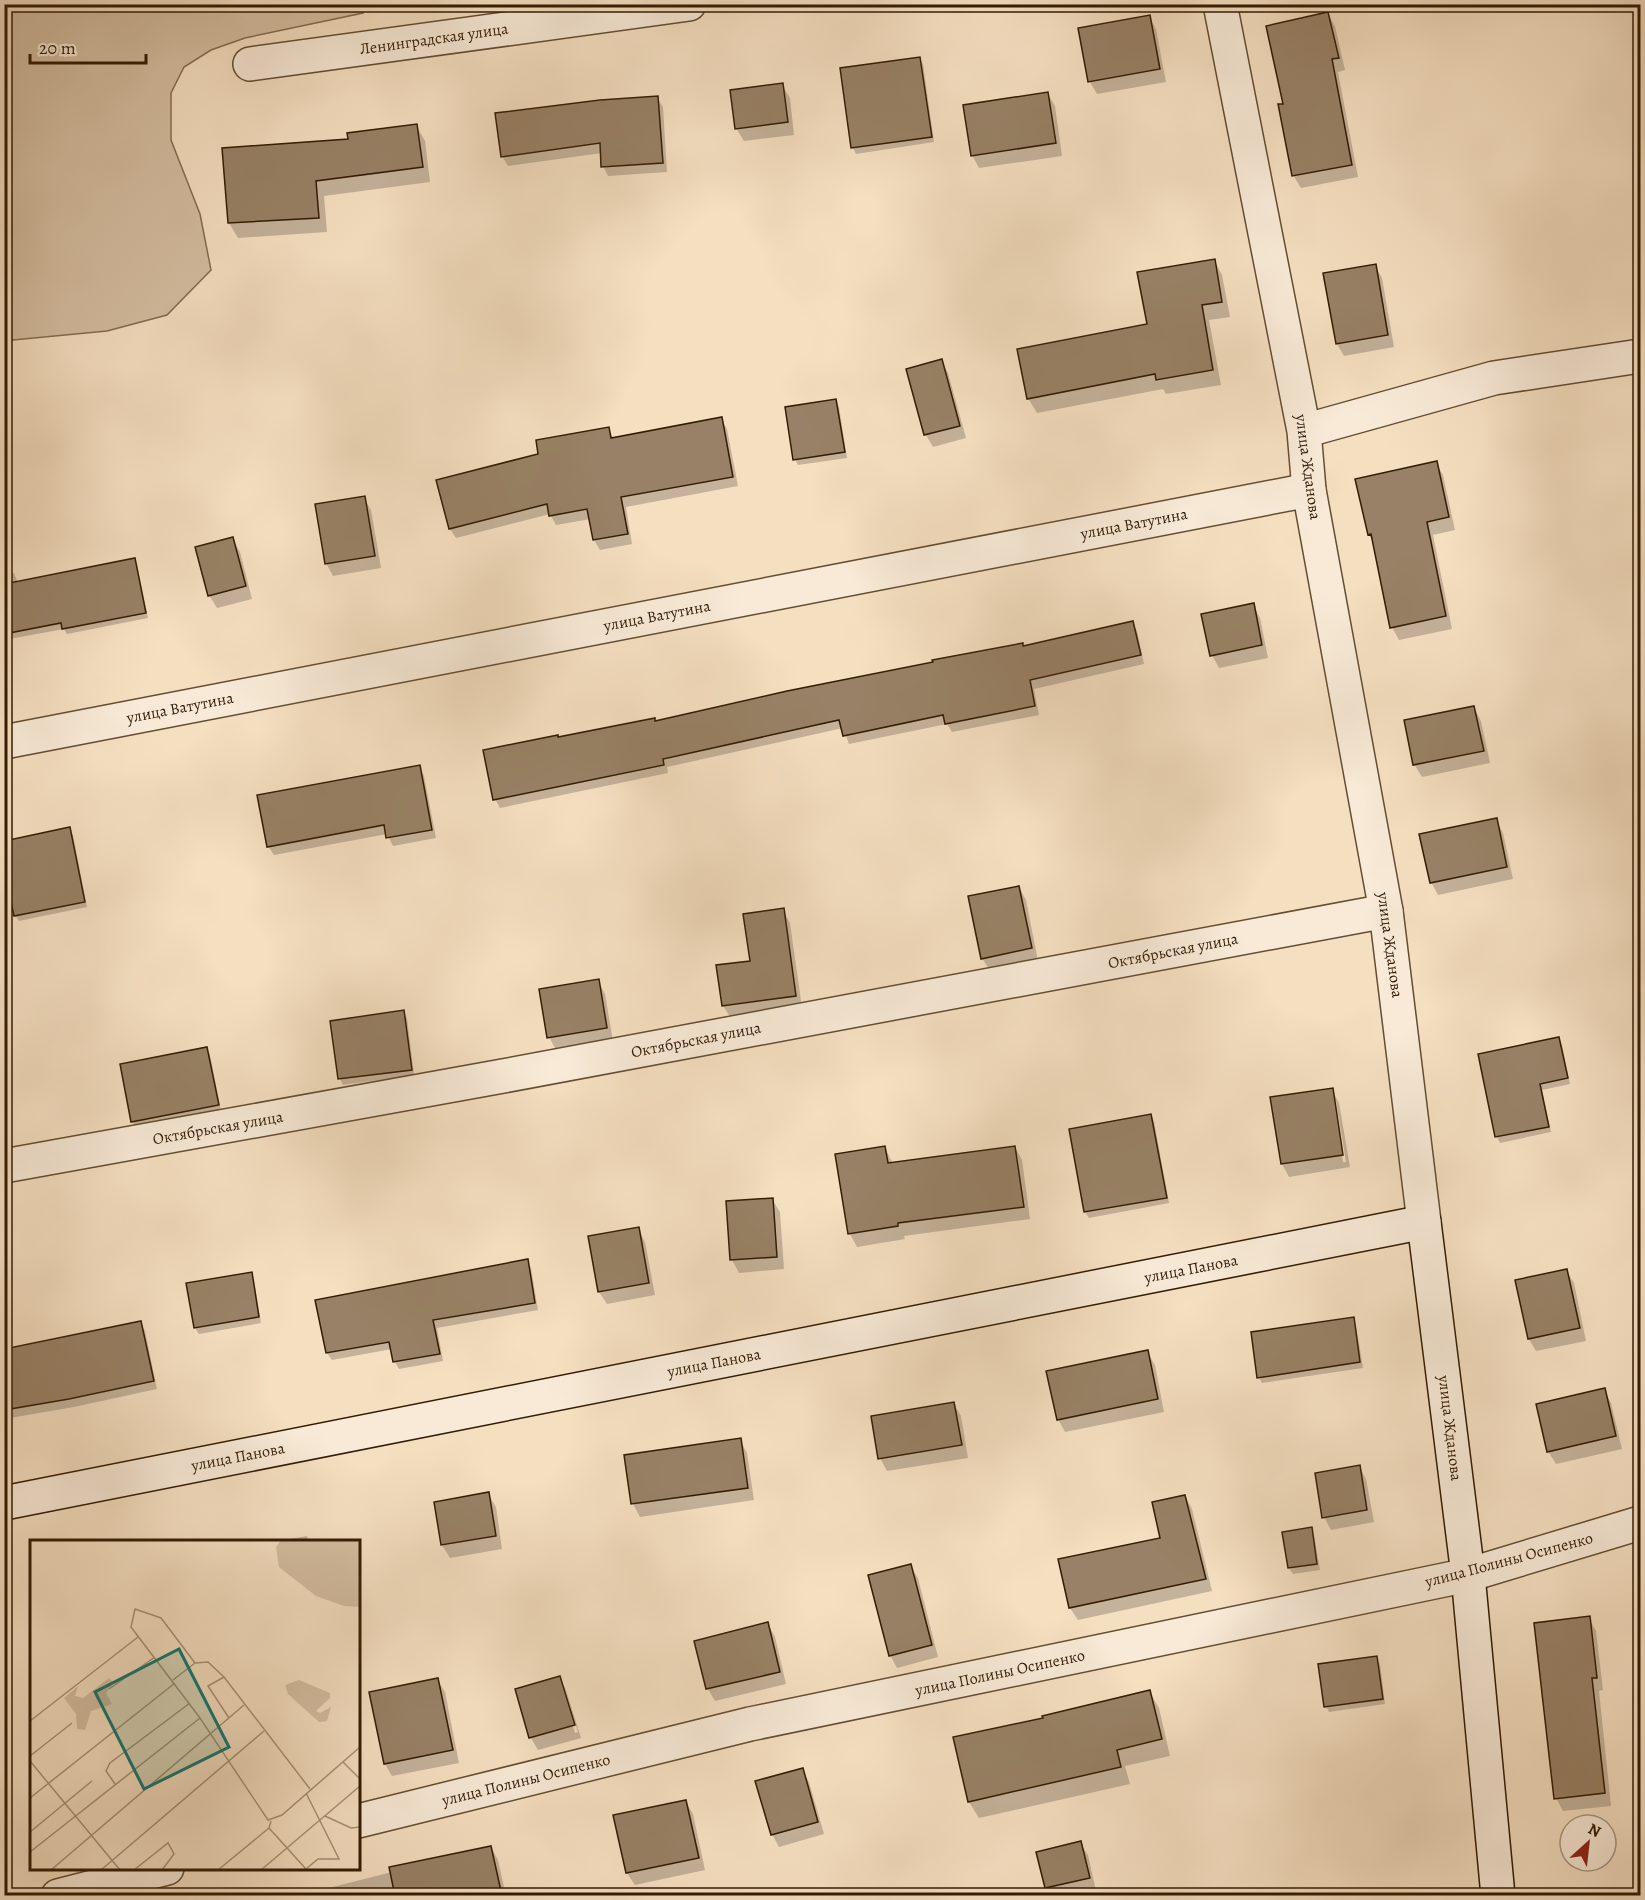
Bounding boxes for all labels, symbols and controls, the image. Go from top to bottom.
street label: Ленинградская улица [358,18,510,60]
scale bar [30,27,146,65]
text: 20 m [39,36,76,60]
street label: улица Жданова [1290,412,1326,522]
street label: улица Ватутина [1078,503,1190,545]
street label: улица Ватутина [601,595,713,637]
street label: улица Ватутина [124,687,236,729]
street label: улица Жданова [1372,890,1408,1000]
street label: Октябрьская улица [1106,927,1241,974]
street label: Октябрьская улица [629,1016,764,1063]
street label: Октябрьская улица [151,1106,286,1150]
street label: улица Панова [1141,1249,1240,1289]
street label: улица Панова [664,1343,763,1383]
street label: улица Жданова [1432,1373,1467,1483]
street label: улица Панова [188,1437,287,1477]
street label: улица Полины Осипенко [1422,1527,1595,1593]
inset map [30,1540,360,1870]
street label: улица Полины Осипенко [912,1644,1087,1702]
street label: улица Полины Осипенко [439,1748,612,1812]
north arrow [1558,1813,1618,1873]
text: N [1584,1818,1605,1843]

